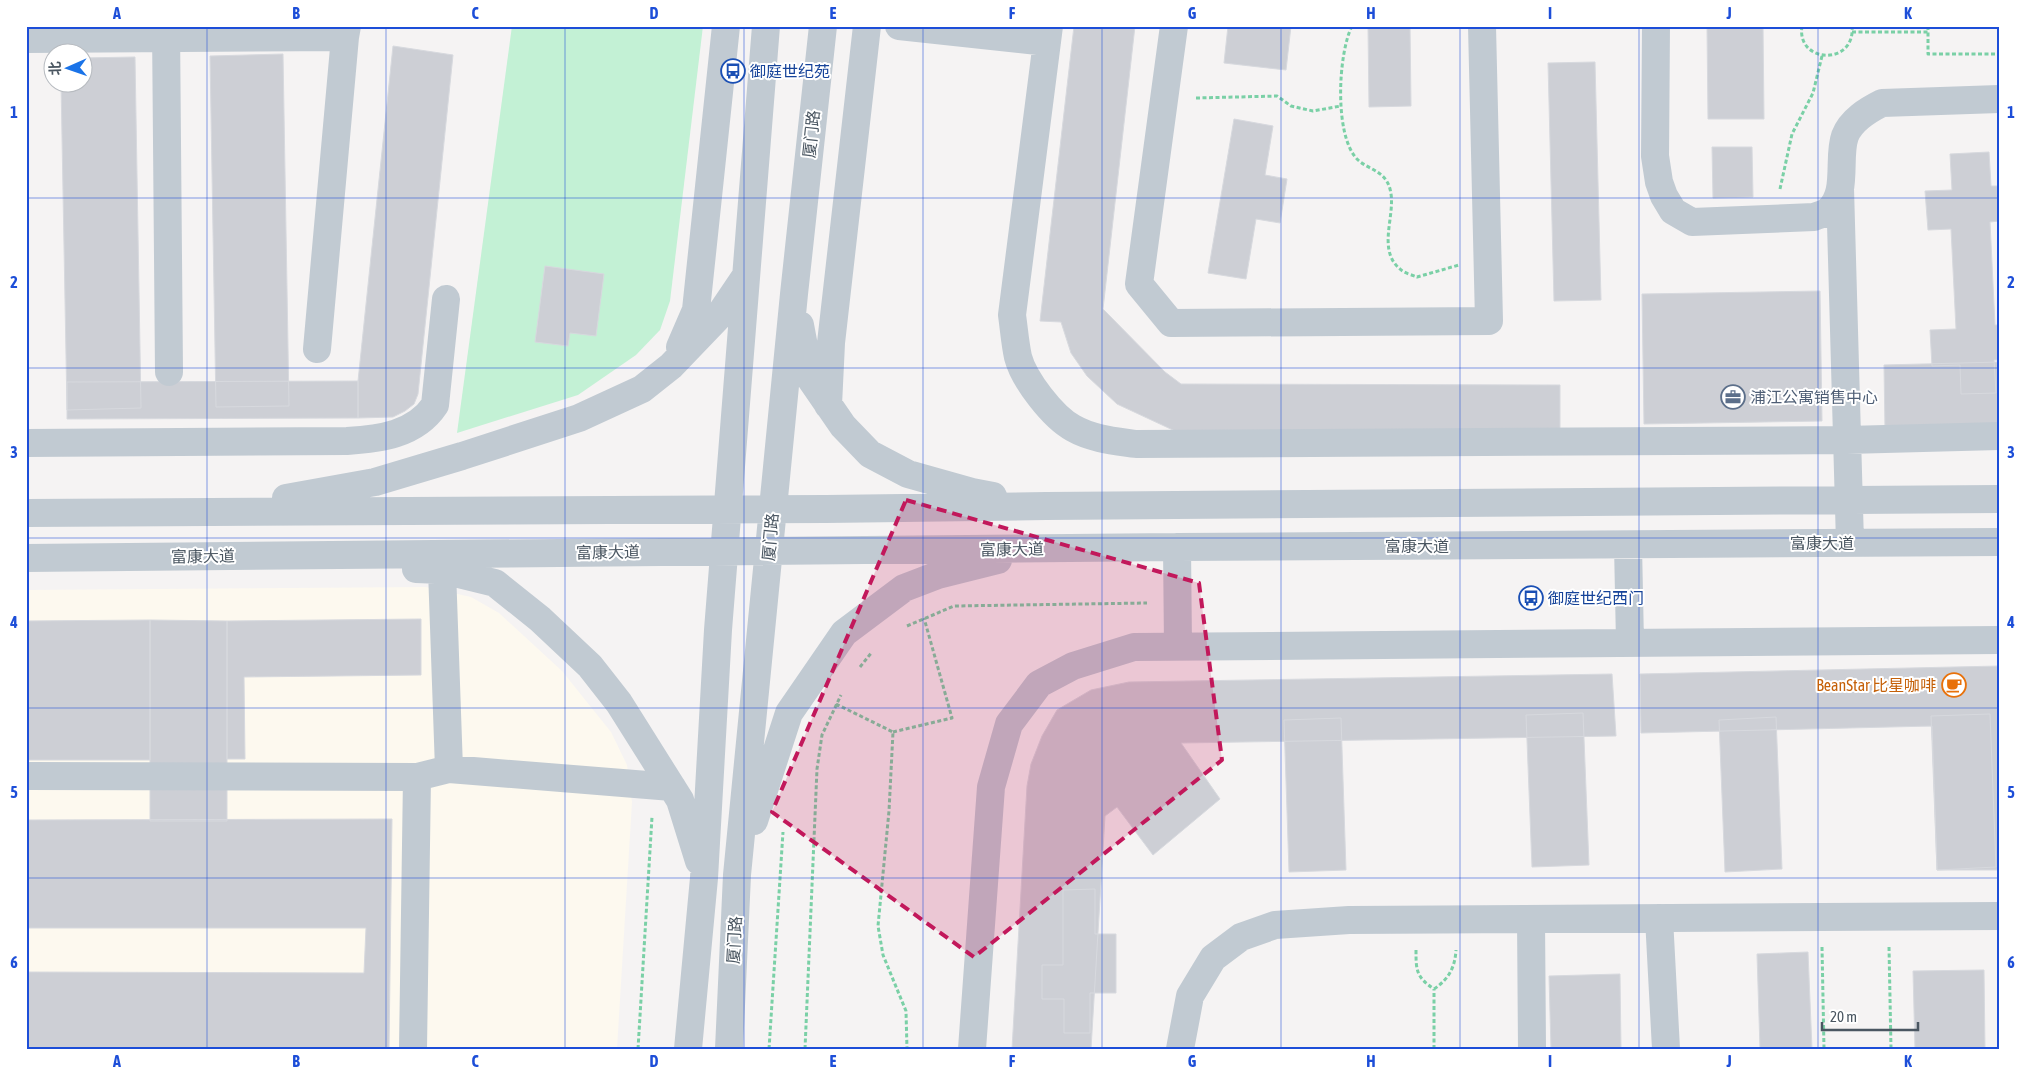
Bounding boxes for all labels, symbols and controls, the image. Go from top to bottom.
text: A [112,4,121,22]
text: B [292,4,300,22]
text: C [471,4,479,22]
text: D [650,4,659,22]
text: E [830,4,837,22]
text: F [1009,4,1016,22]
text: G [1188,4,1197,22]
text: H [1366,4,1376,22]
text: I [1548,4,1552,22]
text: J [1725,4,1732,22]
text: K [1904,4,1912,22]
north arrow [42,42,92,92]
bus stop icon: 御庭世纪苑 [720,58,746,84]
text: 北 [47,61,63,76]
place label: 御庭世纪苑 [750,62,830,80]
text: 1 [10,103,18,121]
text: 1 [2007,103,2015,121]
street label: 厦门路 [800,109,822,159]
text: 2 [10,273,18,291]
text: 2 [2007,273,2015,291]
office icon: 浦江公寓销售中心 [1720,384,1746,410]
place label: 浦江公寓销售中心 [1750,388,1878,406]
text: 3 [10,443,18,461]
text: 3 [2007,443,2015,461]
street label: 厦门路 [759,512,781,562]
street label: 富康大道 [1790,534,1854,552]
street label: 富康大道 [1385,537,1449,555]
street label: 富康大道 [980,539,1044,559]
street label: 富康大道 [576,542,640,562]
street label: 富康大道 [171,546,235,566]
bus stop icon: 御庭世纪西门 [1518,585,1544,611]
place label: 御庭世纪西门 [1548,589,1644,607]
text: 4 [9,613,18,631]
text: 4 [2006,613,2015,631]
cafe icon: BeanStar 比星咖啡 [1941,672,1967,698]
place label: BeanStar 比星咖啡 [1816,676,1936,694]
text: 5 [10,783,18,801]
text: 5 [2007,783,2015,801]
street label: 厦门路 [724,916,744,964]
text: 6 [10,953,18,971]
text: 6 [2007,953,2015,971]
scale bar [1822,1000,1919,1032]
text: 20 m [1830,1008,1857,1025]
text: A [112,1052,121,1070]
text: B [292,1052,300,1070]
text: C [471,1052,479,1070]
text: D [650,1052,659,1070]
text: E [830,1052,837,1070]
text: F [1009,1052,1016,1070]
text: G [1188,1052,1197,1070]
text: H [1366,1052,1376,1070]
text: I [1548,1052,1552,1070]
text: J [1725,1052,1732,1070]
text: K [1904,1052,1912,1070]

